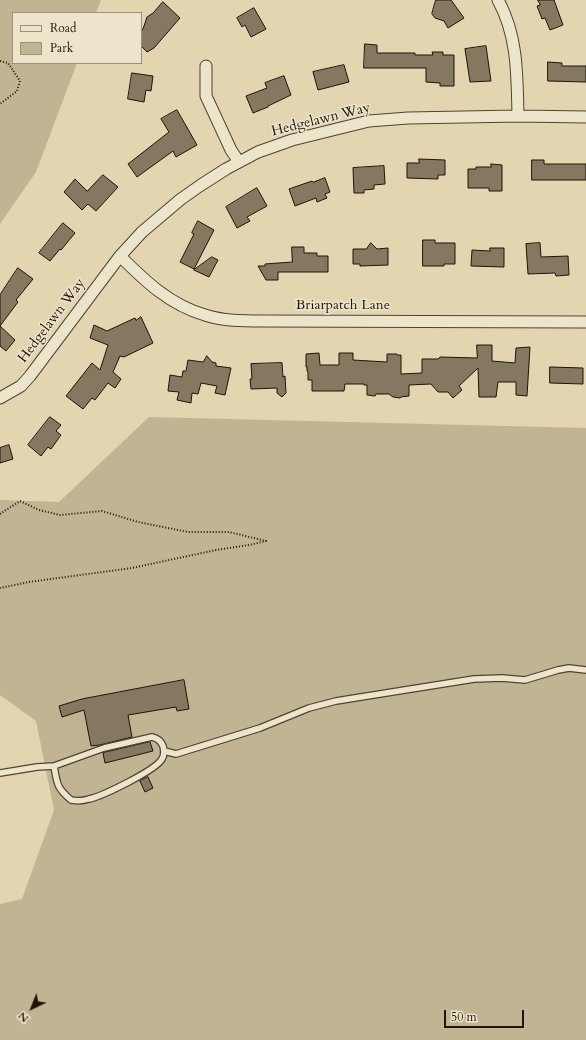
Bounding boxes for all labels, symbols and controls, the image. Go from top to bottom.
legend [12,12,142,64]
text: Road [50,20,76,36]
text: Park [50,40,73,56]
street label: Hedgelawn Way [270,100,372,140]
street label: Hedgelawn Way [15,276,89,366]
street label: Briarpatch Lane [296,298,390,314]
north arrow [12,988,52,1028]
scale bar [446,1002,526,1028]
text: N [15,1008,32,1026]
text: 50 m [451,1009,477,1025]

